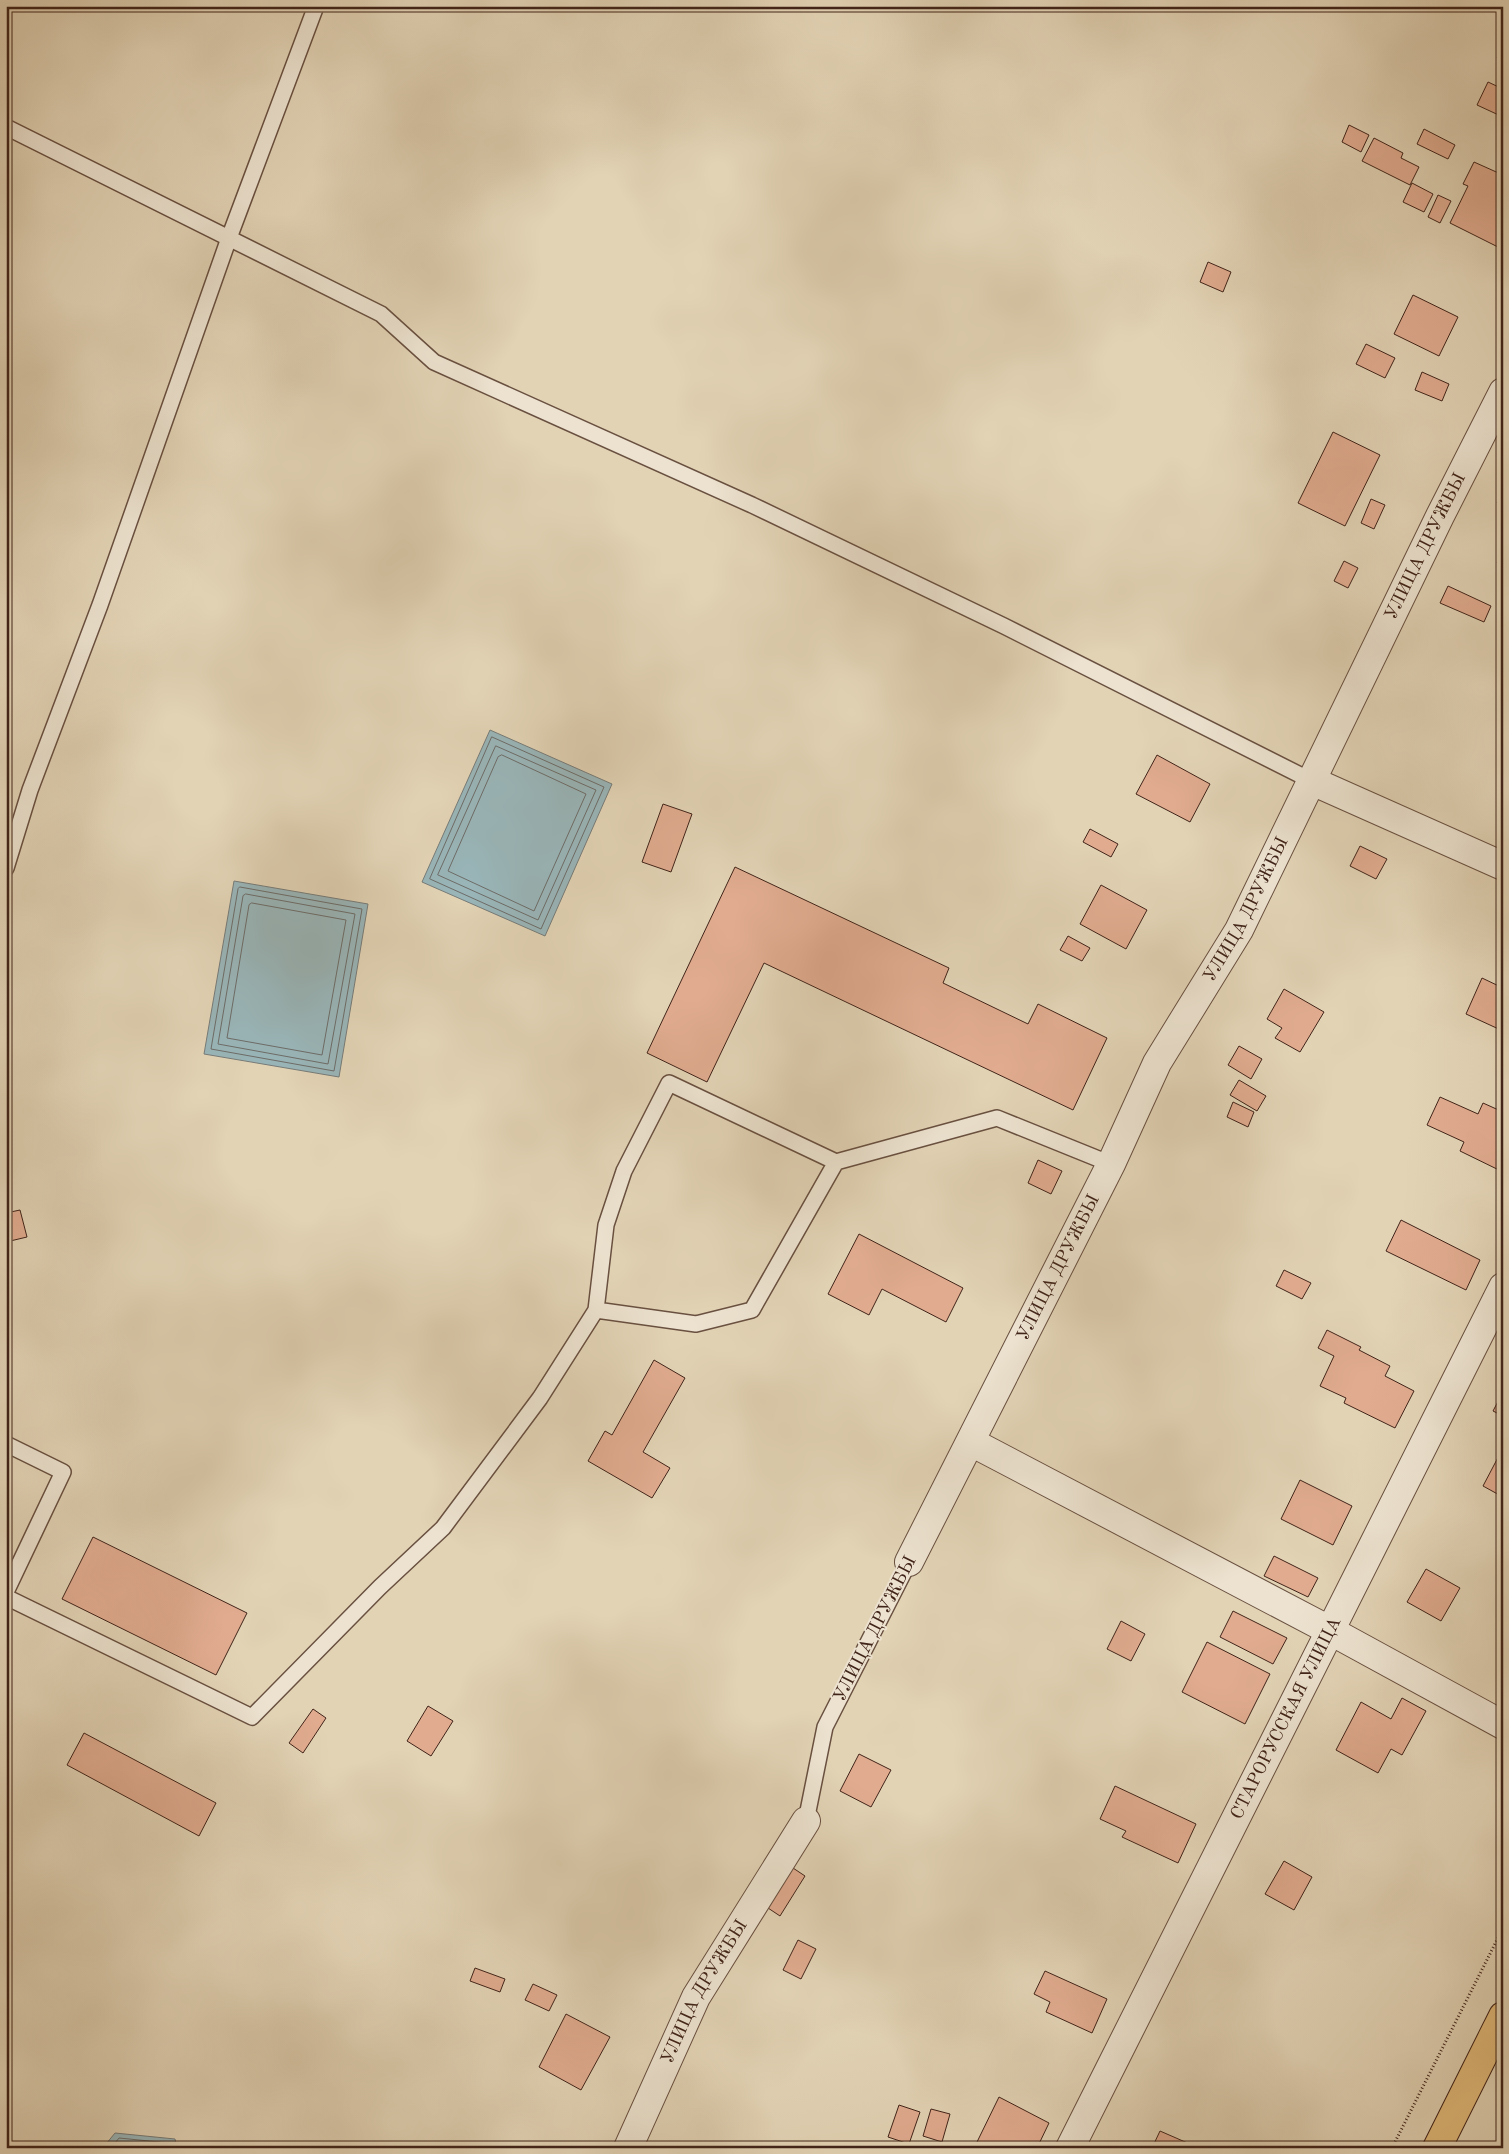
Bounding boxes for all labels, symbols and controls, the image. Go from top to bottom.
street label: УЛИЦА ДРУЖБЫ [1382,470,1469,623]
street label: УЛИЦА ДРУЖБЫ [1200,834,1292,985]
street label: УЛИЦА ДРУЖБЫ [1014,1192,1103,1344]
street label: УЛИЦА ДРУЖБЫ [830,1553,920,1705]
street label: СТАРОРУССКАЯ УЛИЦА [1228,1614,1345,1822]
street label: УЛИЦА ДРУЖБЫ [658,1917,751,2067]

